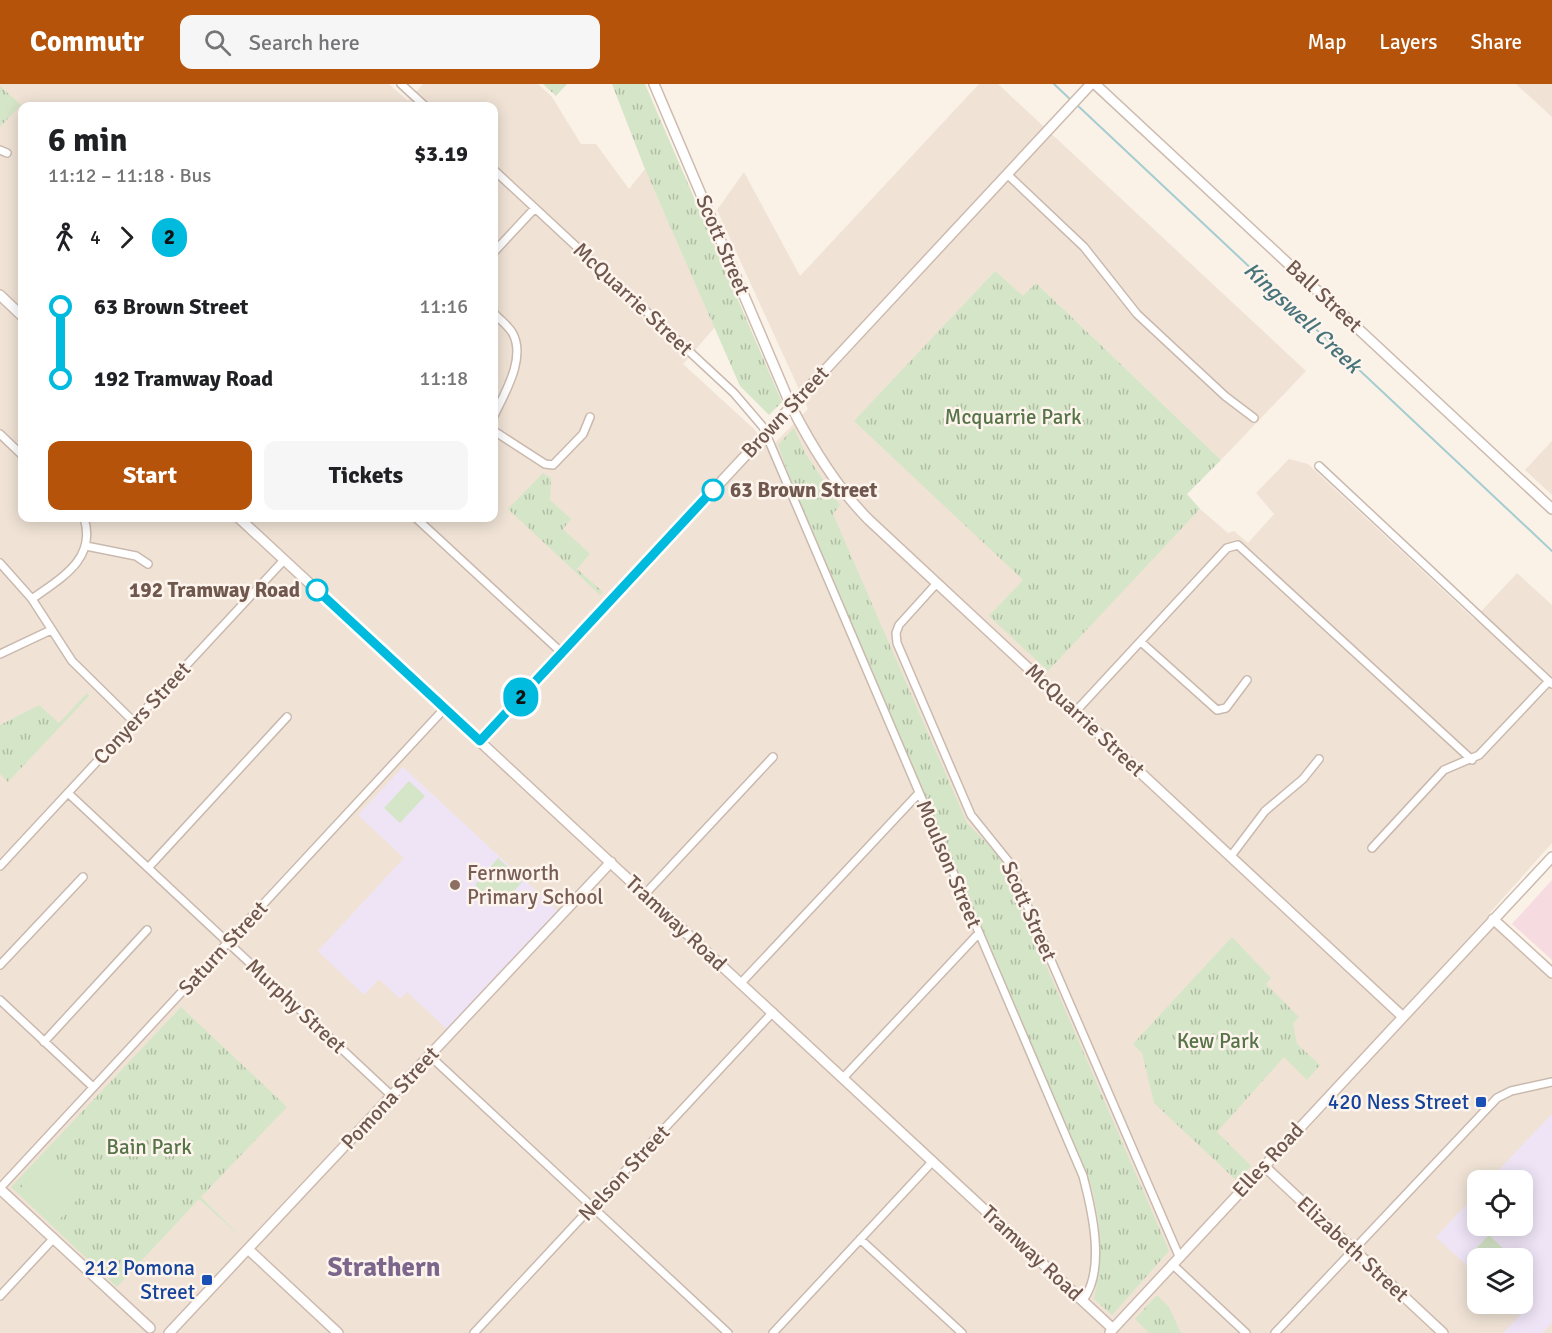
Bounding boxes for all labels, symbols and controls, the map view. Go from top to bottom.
search box [180,15,600,69]
text: Commutr [30,25,144,59]
icon: search [201,26,234,59]
text: Search here [249,29,360,56]
text: Map [1308,29,1346,55]
text: Layers [1379,29,1437,55]
text: Share [1470,29,1522,55]
text: 6 min [48,120,128,161]
text: $3.19 [414,140,468,167]
text: 11:12 – 11:18 · Bus [48,163,211,188]
street label: Scott Street [690,191,756,299]
icon: walk [48,221,81,254]
icon: forward [110,221,143,254]
text: 2 [164,224,175,250]
text: 4 [90,225,101,250]
street label: McQuarrie Street [568,237,698,361]
street label: Ball Street [1280,254,1368,338]
water label: Kingswell Creek [1238,256,1368,380]
text: 63 Brown Street [94,293,248,320]
text: 11:16 [419,294,468,319]
street label: Brown Street [736,361,834,463]
text: 192 Tramway Road [94,365,273,392]
text: 11:18 [419,366,468,391]
park label: Mcquarrie Park [944,404,1082,430]
button: Start [48,441,252,510]
button: Tickets [264,441,468,510]
place label: 63 Brown Street [730,477,877,503]
marker: 63 Brown Street [702,479,724,501]
place label: 192 Tramway Road [129,577,300,603]
marker: 192 Tramway Road [306,579,328,601]
street label: Conyers Street [88,656,196,770]
street label: McQuarrie Street [1020,658,1150,782]
line badge: 2 [502,678,540,716]
text: 2 [515,684,527,710]
street label: Moulson Street [910,796,988,932]
street label: Scott Street [996,857,1062,965]
place label: Fernworth Primary School [467,860,603,910]
street label: Tramway Road [620,870,732,976]
marker: Fernworth Primary School [448,878,462,892]
street label: Saturn Street [173,895,273,1001]
street label: Murphy Street [240,953,352,1059]
park label: Kew Park [1177,1028,1260,1054]
street label: Pomona Street [336,1041,444,1155]
place label: 420 Ness Street [1328,1089,1469,1115]
marker: 420 Ness Street [1474,1095,1488,1109]
street label: Elles Road [1227,1117,1309,1203]
street label: Nelson Street [573,1120,675,1226]
park label: Bain Park [106,1134,192,1160]
map controls [1467,1170,1533,1314]
button: locate [1467,1170,1533,1236]
street label: Elizabeth Street [1292,1191,1414,1307]
street label: Tramway Road [976,1200,1088,1306]
button: layers [1467,1248,1533,1314]
district label: Strathern [328,1251,440,1284]
place label: 212 Pomona Street [84,1255,195,1305]
marker: 212 Pomona Street [200,1273,214,1287]

